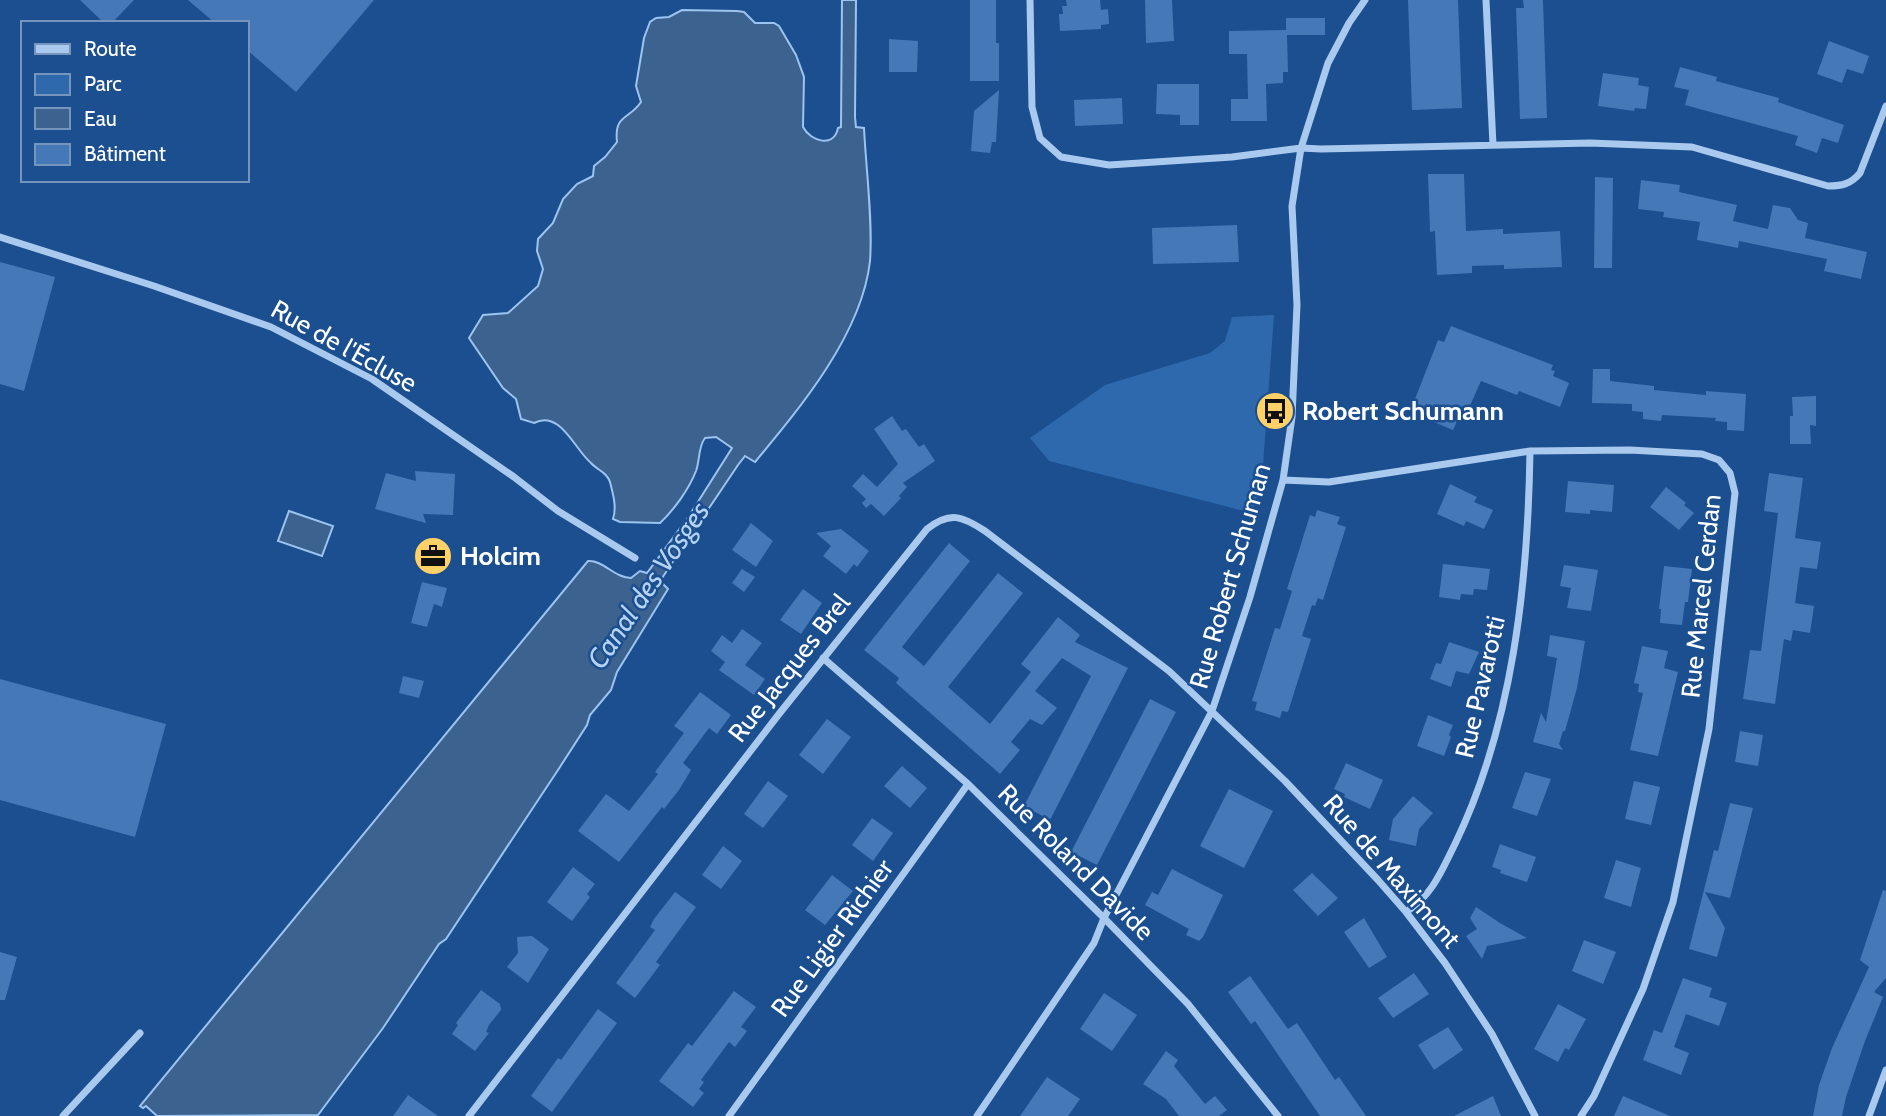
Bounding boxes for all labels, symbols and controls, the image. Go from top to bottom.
legend [21,21,248,182]
text: Route [84,36,137,61]
text: Parc [84,71,122,96]
text: Eau [84,106,117,131]
text: Bâtiment [84,141,166,166]
street label: Rue de l'Écluse [266,293,422,399]
bus stop icon: Robert Schumann [1254,390,1296,432]
place label: Robert Schumann [1302,395,1504,427]
street label: Rue Robert Schuman [1183,460,1277,692]
street label: Rue Marcel Cerdan [1674,493,1728,699]
water label: Canal des Vosges [580,495,716,675]
office icon: Holcim [412,535,454,577]
place label: Holcim [460,540,541,572]
street label: Rue Jacques Brel [721,587,857,749]
street label: Rue Pavarotti [1448,613,1512,761]
street label: Rue Roland Davide [991,777,1161,947]
street label: Rue de Maximont [1317,788,1468,955]
street label: Rue Ligier Richier [764,852,900,1023]

